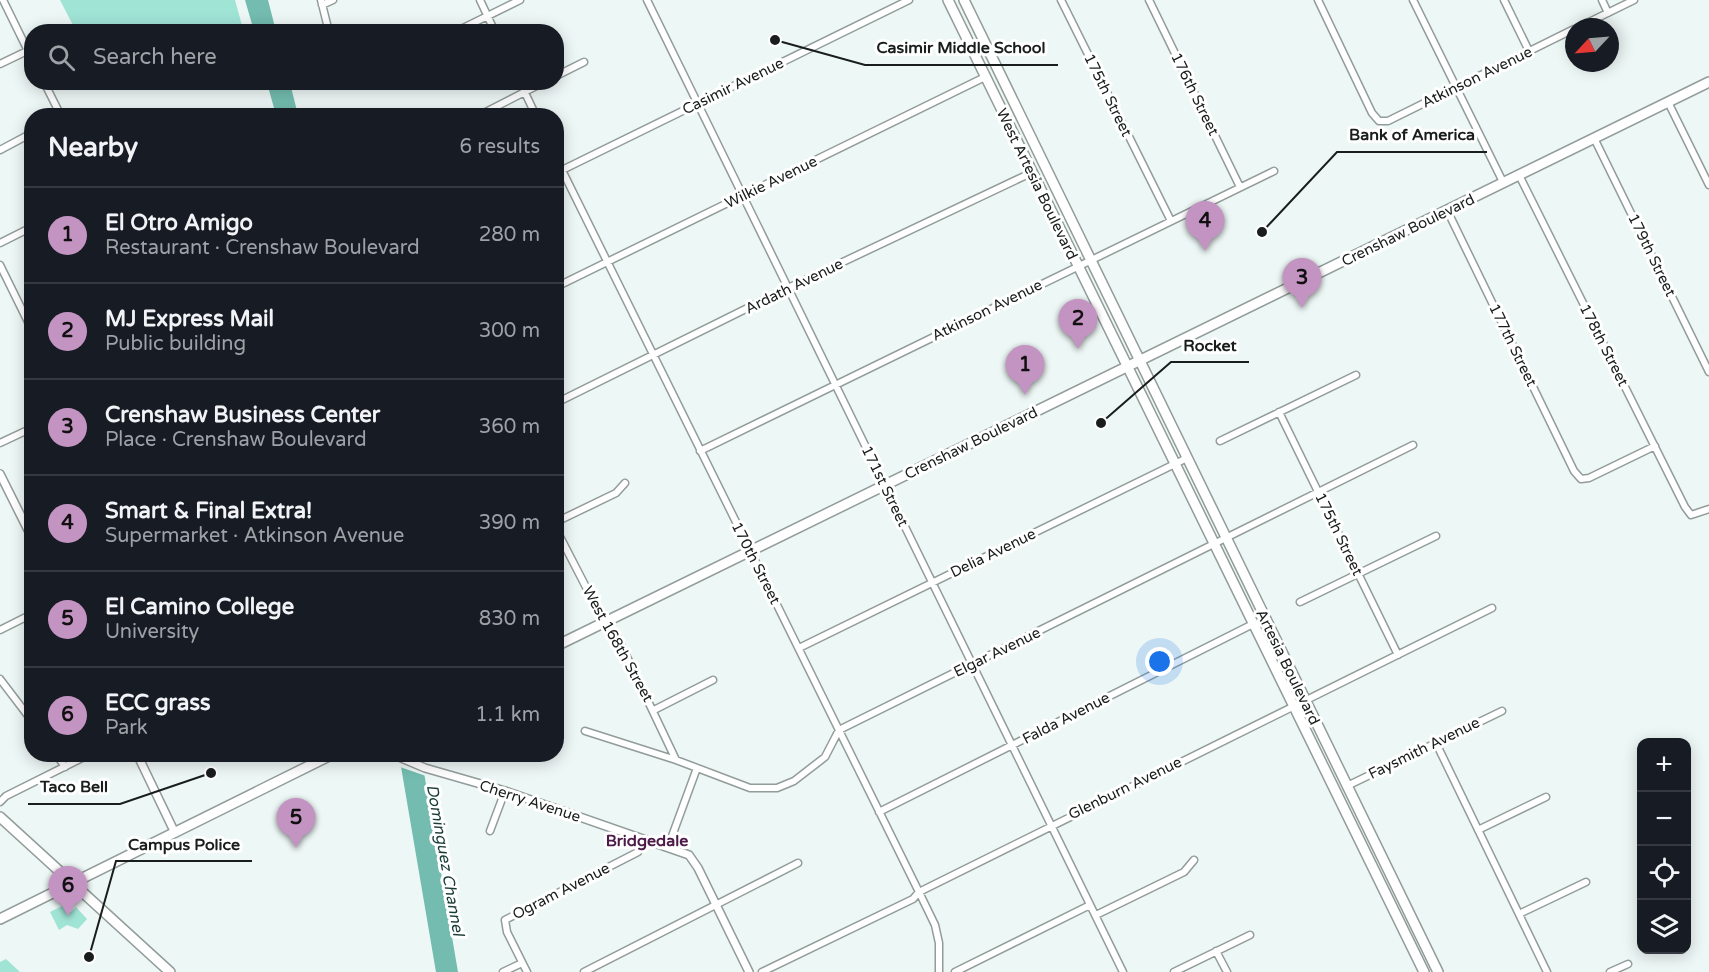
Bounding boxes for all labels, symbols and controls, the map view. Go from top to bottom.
north arrow [1565,18,1619,72]
search box [24,24,564,90]
callout: Casimir Middle School [865,31,1058,65]
text: Casimir Middle School [877,38,1046,58]
icon: search [45,41,78,74]
street label: Atkinson Avenue [1419,42,1535,112]
text: Search here [93,44,217,70]
street label: 176th Street [1167,50,1223,139]
street label: 175th Street [1080,51,1136,140]
street label: Casimir Avenue [679,54,787,118]
street label: West Artesia Boulevard [993,105,1081,263]
callout: Bank of America [1337,118,1487,152]
text: Bank of America [1349,125,1475,145]
text: Nearby [48,132,138,163]
text: 6 results [460,135,540,159]
street label: Wilkie Avenue [722,152,820,212]
street label: Crenshaw Boulevard [1338,190,1478,270]
pin: 4 [1186,202,1224,251]
text: El Otro Amigo [105,210,253,236]
street label: 179th Street [1624,211,1680,300]
text: 1 [61,223,74,247]
text: 280 m [479,223,540,247]
text: Restaurant · Crenshaw Boulevard [105,236,420,260]
street label: Ardath Avenue [742,255,846,317]
pin: 3 [1282,258,1322,308]
street label: Atkinson Avenue [929,275,1045,345]
pin: 2 [1058,300,1098,349]
street label: 177th Street [1485,301,1541,390]
street label: 178th Street [1576,301,1633,389]
text: MJ Express Mail [105,306,274,332]
text: 2 [61,319,74,343]
text: 300 m [479,319,540,343]
callout: Rocket [1171,328,1249,362]
text: Public building [105,332,246,356]
text: Rocket [1183,336,1238,356]
pin: 1 [1006,346,1044,395]
text: Crenshaw Business Center [105,402,380,428]
street label: Crenshaw Boulevard [901,403,1041,483]
text: 3 [61,415,74,439]
text: 360 m [479,415,540,439]
text: Place · Crenshaw Boulevard [105,428,367,452]
street label: 171st Street [858,443,912,530]
street label: 175th Street [1311,490,1367,579]
text: Smart & Final Extra! [105,498,312,524]
text: 4 [61,511,74,535]
text: 390 m [479,511,540,535]
street label: 170th Street [728,519,785,607]
text: Supermarket · Atkinson Avenue [105,524,404,548]
street label: Delia Avenue [947,525,1039,581]
street label: West 168th Street [579,583,657,705]
text: El Camino College [105,594,294,620]
street label: Artesia Boulevard [1252,606,1324,728]
text: 5 [61,607,74,631]
text: 830 m [479,607,540,631]
text: University [105,620,199,644]
street label: Elgar Avenue [951,623,1043,681]
your location [1145,647,1174,676]
street label: Falda Avenue [1019,688,1113,748]
text: ECC grass [105,690,211,716]
text: 6 [61,703,74,727]
text: 1.1 km [475,703,540,727]
street label: Faysmith Avenue [1365,713,1483,783]
text: Park [105,716,148,740]
map controls [1637,738,1691,954]
button: + [1637,738,1691,792]
street label: Glenburn Avenue [1065,753,1185,823]
callout: Taco Bell [28,770,120,804]
street label: Cherry Avenue [477,776,583,826]
text: Taco Bell [39,777,108,797]
water label: Dominguez Channel [422,783,469,939]
button: − [1637,792,1691,846]
pin: 5 [276,798,316,848]
callout: Campus Police [116,827,252,861]
district label: Bridgedale [606,831,688,851]
text: Campus Police [128,835,240,855]
button: locate [1637,846,1691,900]
street label: Ogram Avenue [509,859,613,923]
pin: 6 [48,866,88,916]
button: layers [1637,900,1691,954]

